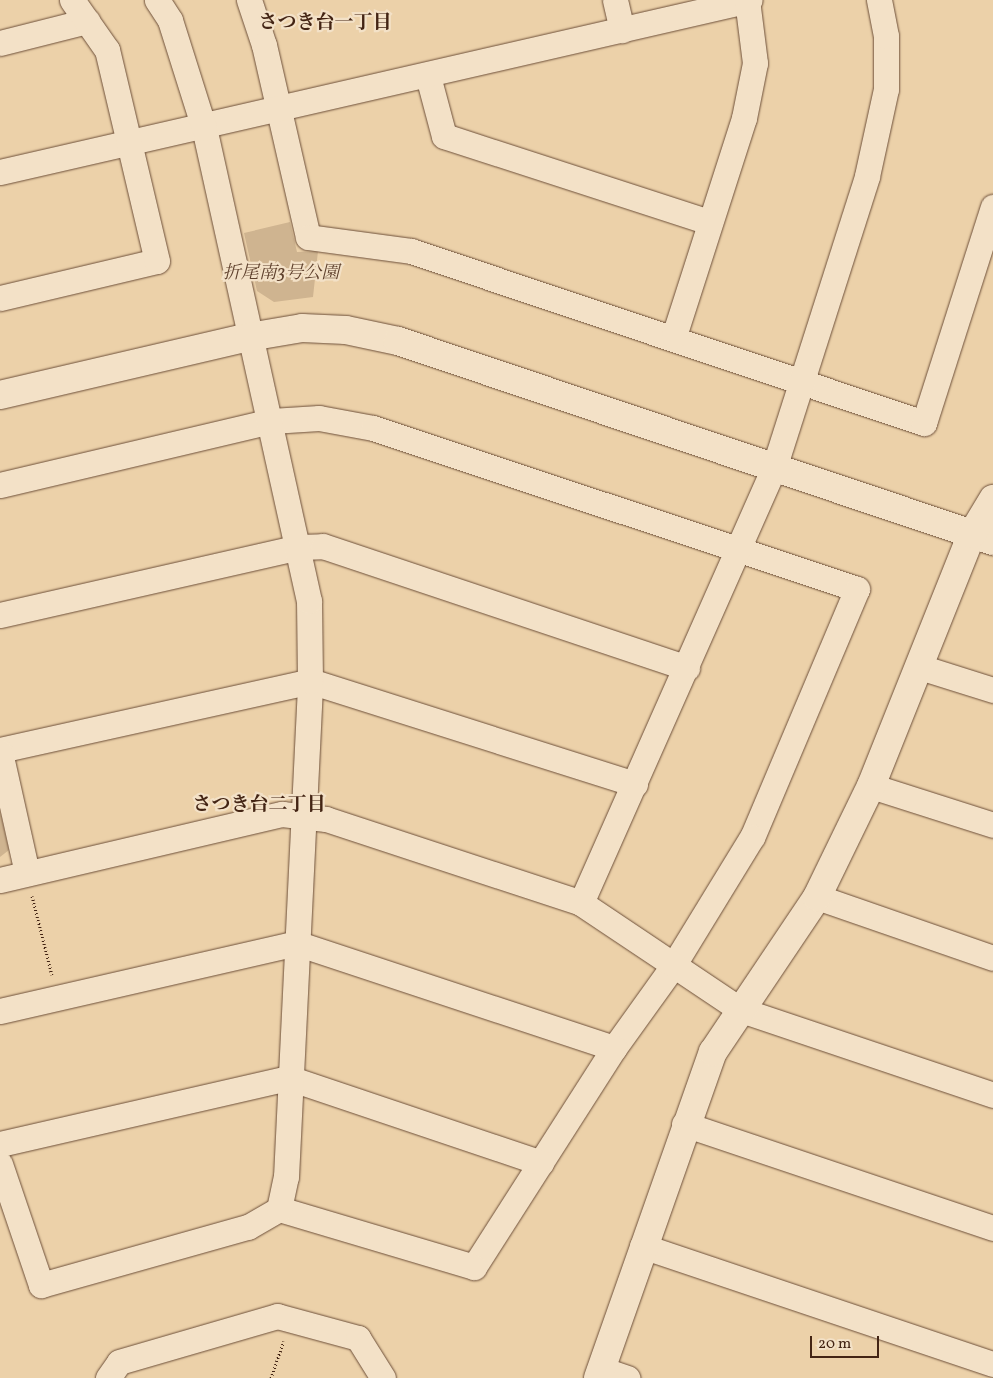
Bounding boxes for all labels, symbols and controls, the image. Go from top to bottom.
district label: さつき台一丁目 [259,13,391,35]
park label: 折尾南3号公園 [223,263,339,285]
district label: さつき台二丁目 [193,795,325,817]
scale bar [813,1326,882,1358]
text: 20 m [818,1334,851,1355]

